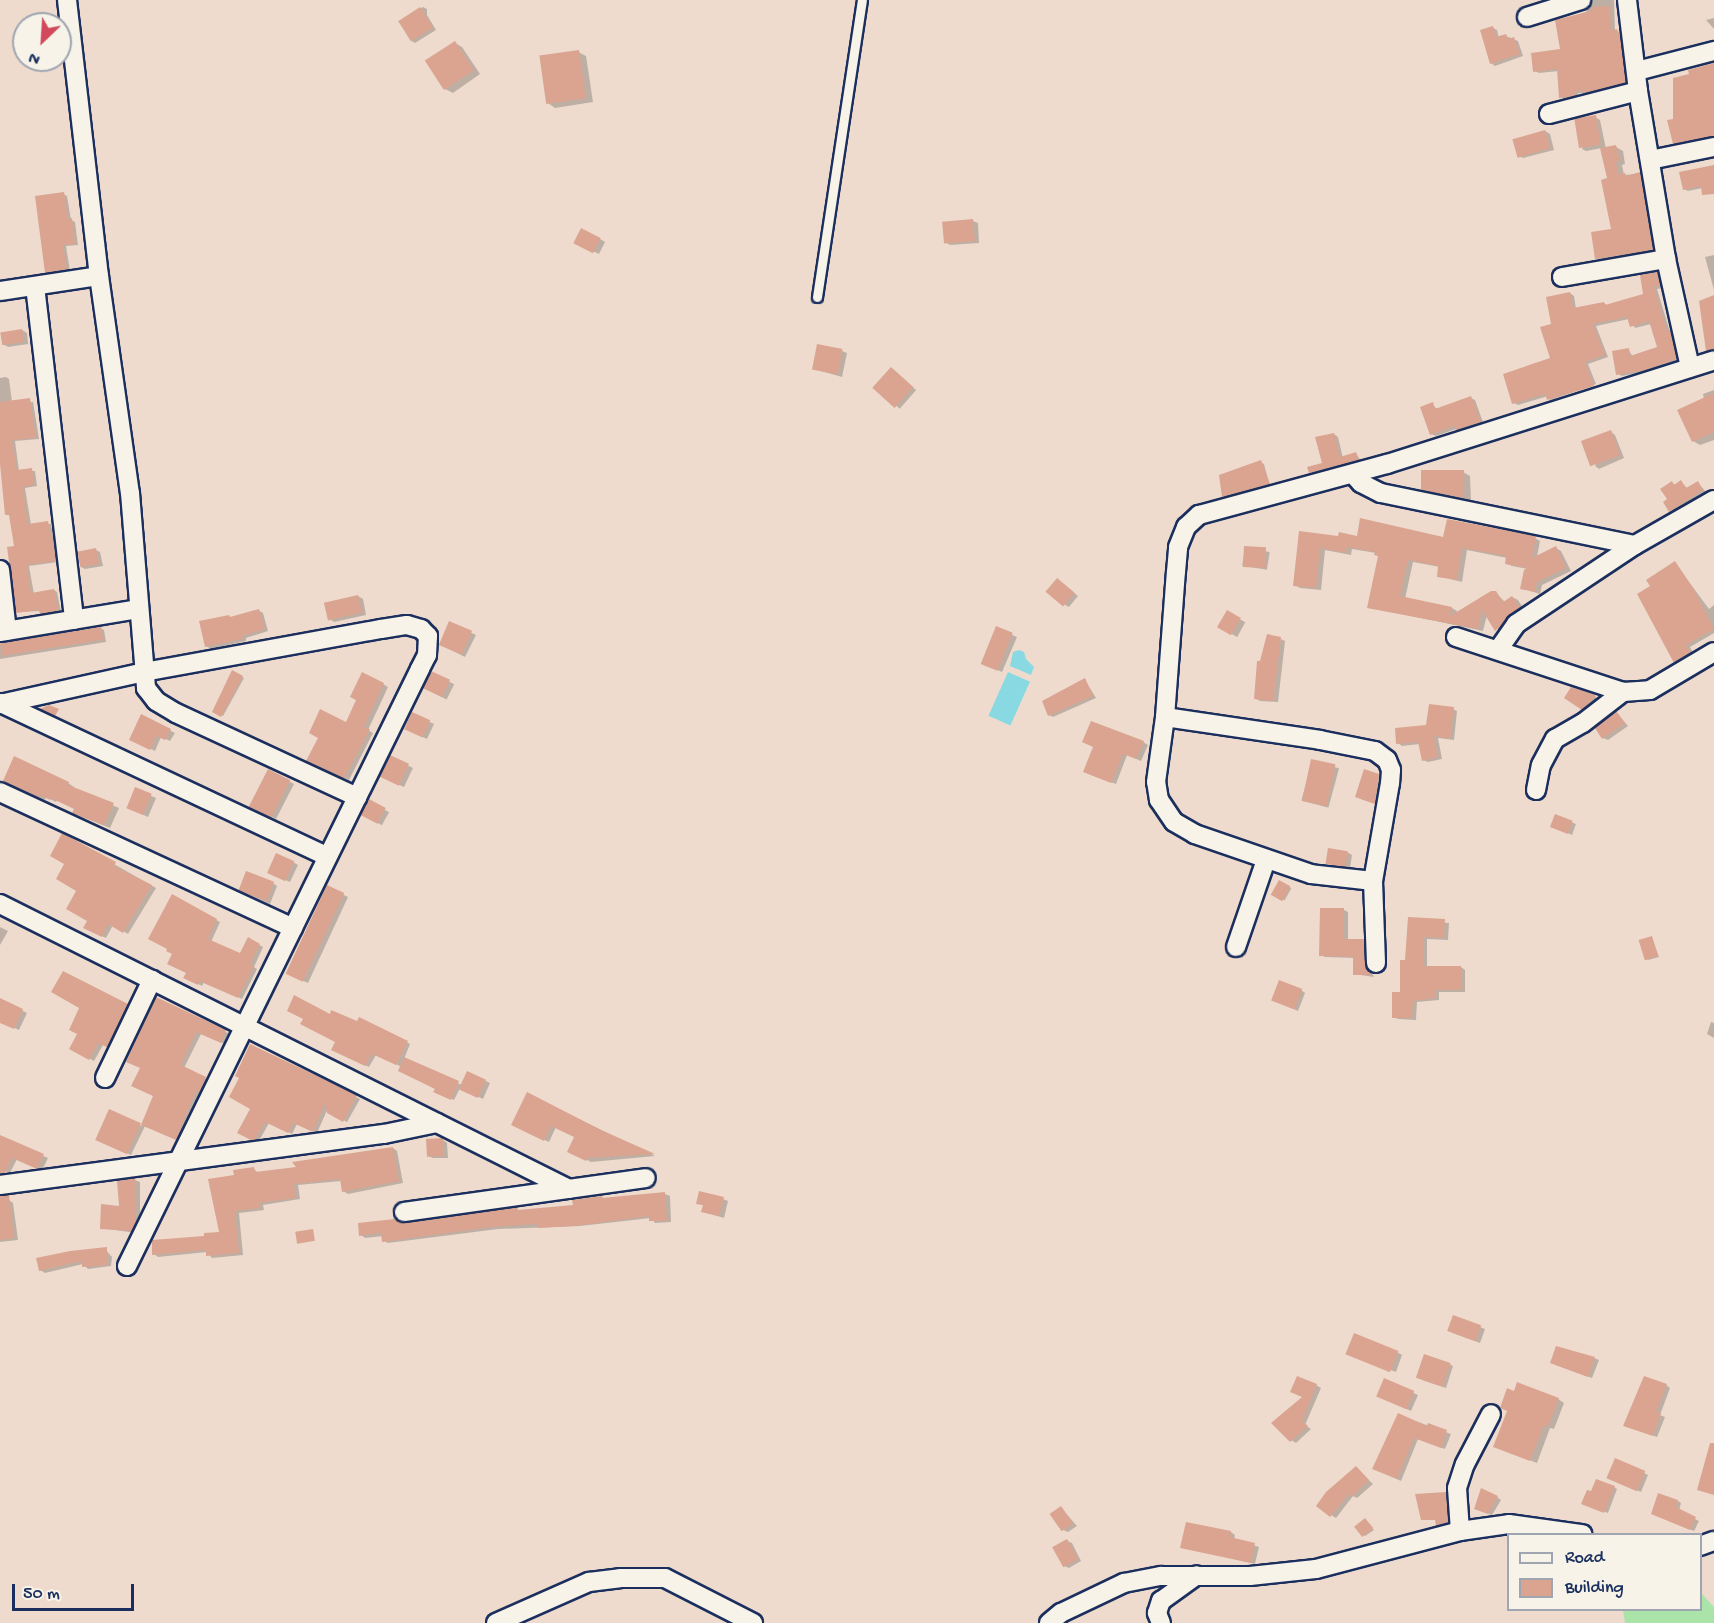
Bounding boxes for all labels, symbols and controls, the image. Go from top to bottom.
north arrow [12,12,72,72]
text: N [26,46,44,68]
legend [1507,1533,1702,1611]
text: Road [1565,1548,1604,1569]
scale bar [15,1572,136,1610]
text: Building [1565,1578,1624,1599]
text: 50 m [23,1584,60,1605]

